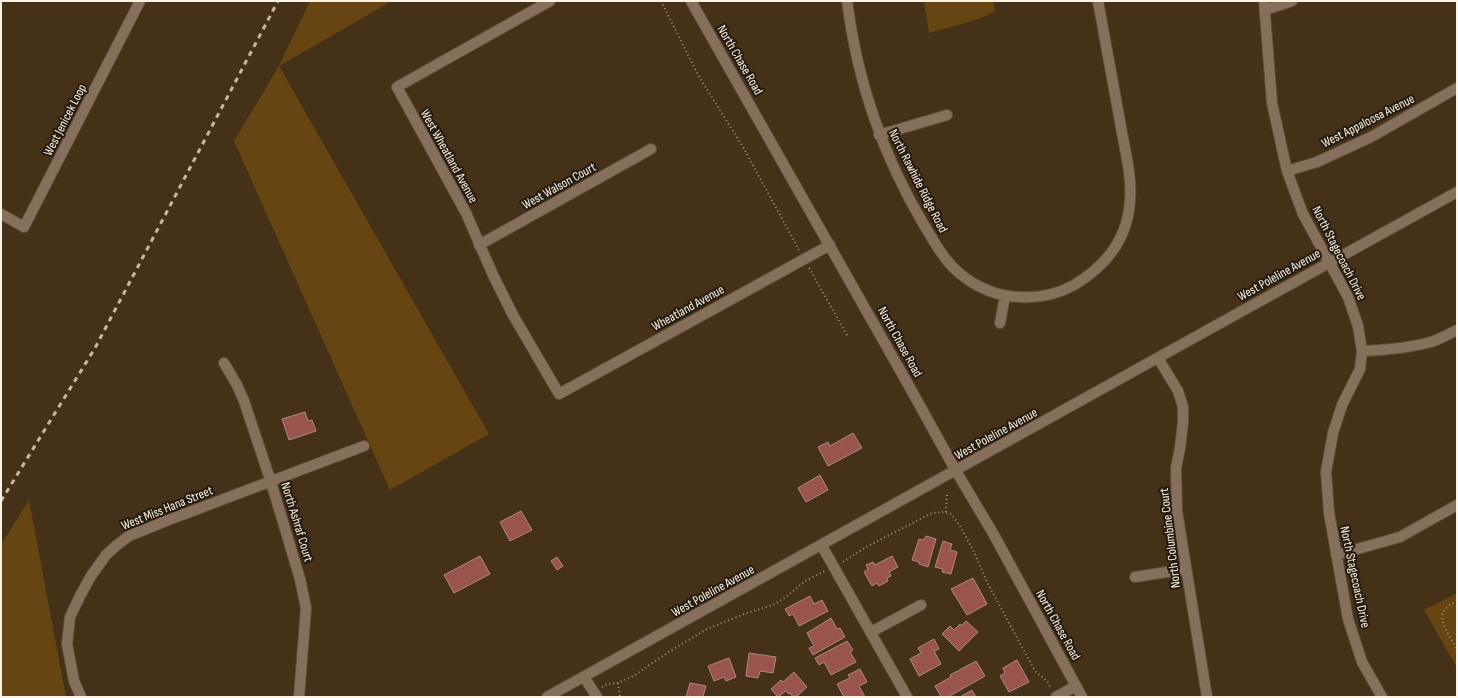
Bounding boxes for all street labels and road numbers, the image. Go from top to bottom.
street label: North Chase Road [714,22,766,98]
street label: West Jenicek Loop [40,81,90,159]
street label: West Appaloosa Avenue [1319,91,1417,151]
street label: West Wheatland Avenue [417,106,481,206]
street label: North Rawhide Ridge Road [885,126,951,236]
street label: West Walson Court [519,159,599,213]
street label: North Stagecoach Drive [1308,203,1370,303]
street label: West Poleline Avenue [1235,246,1323,304]
street label: Wheatland Avenue [649,281,727,335]
street label: North Chase Road [874,304,926,380]
street label: West Poleline Avenue [952,405,1040,463]
street label: North Ashraf Court [277,480,317,564]
street label: West Miss Hana Street [119,482,215,534]
street label: North Columbine Court [1156,487,1184,589]
street label: North Stagecoach Drive [1336,525,1374,629]
street label: West Poleline Avenue [669,562,757,620]
street label: North Chase Road [1032,587,1084,663]

